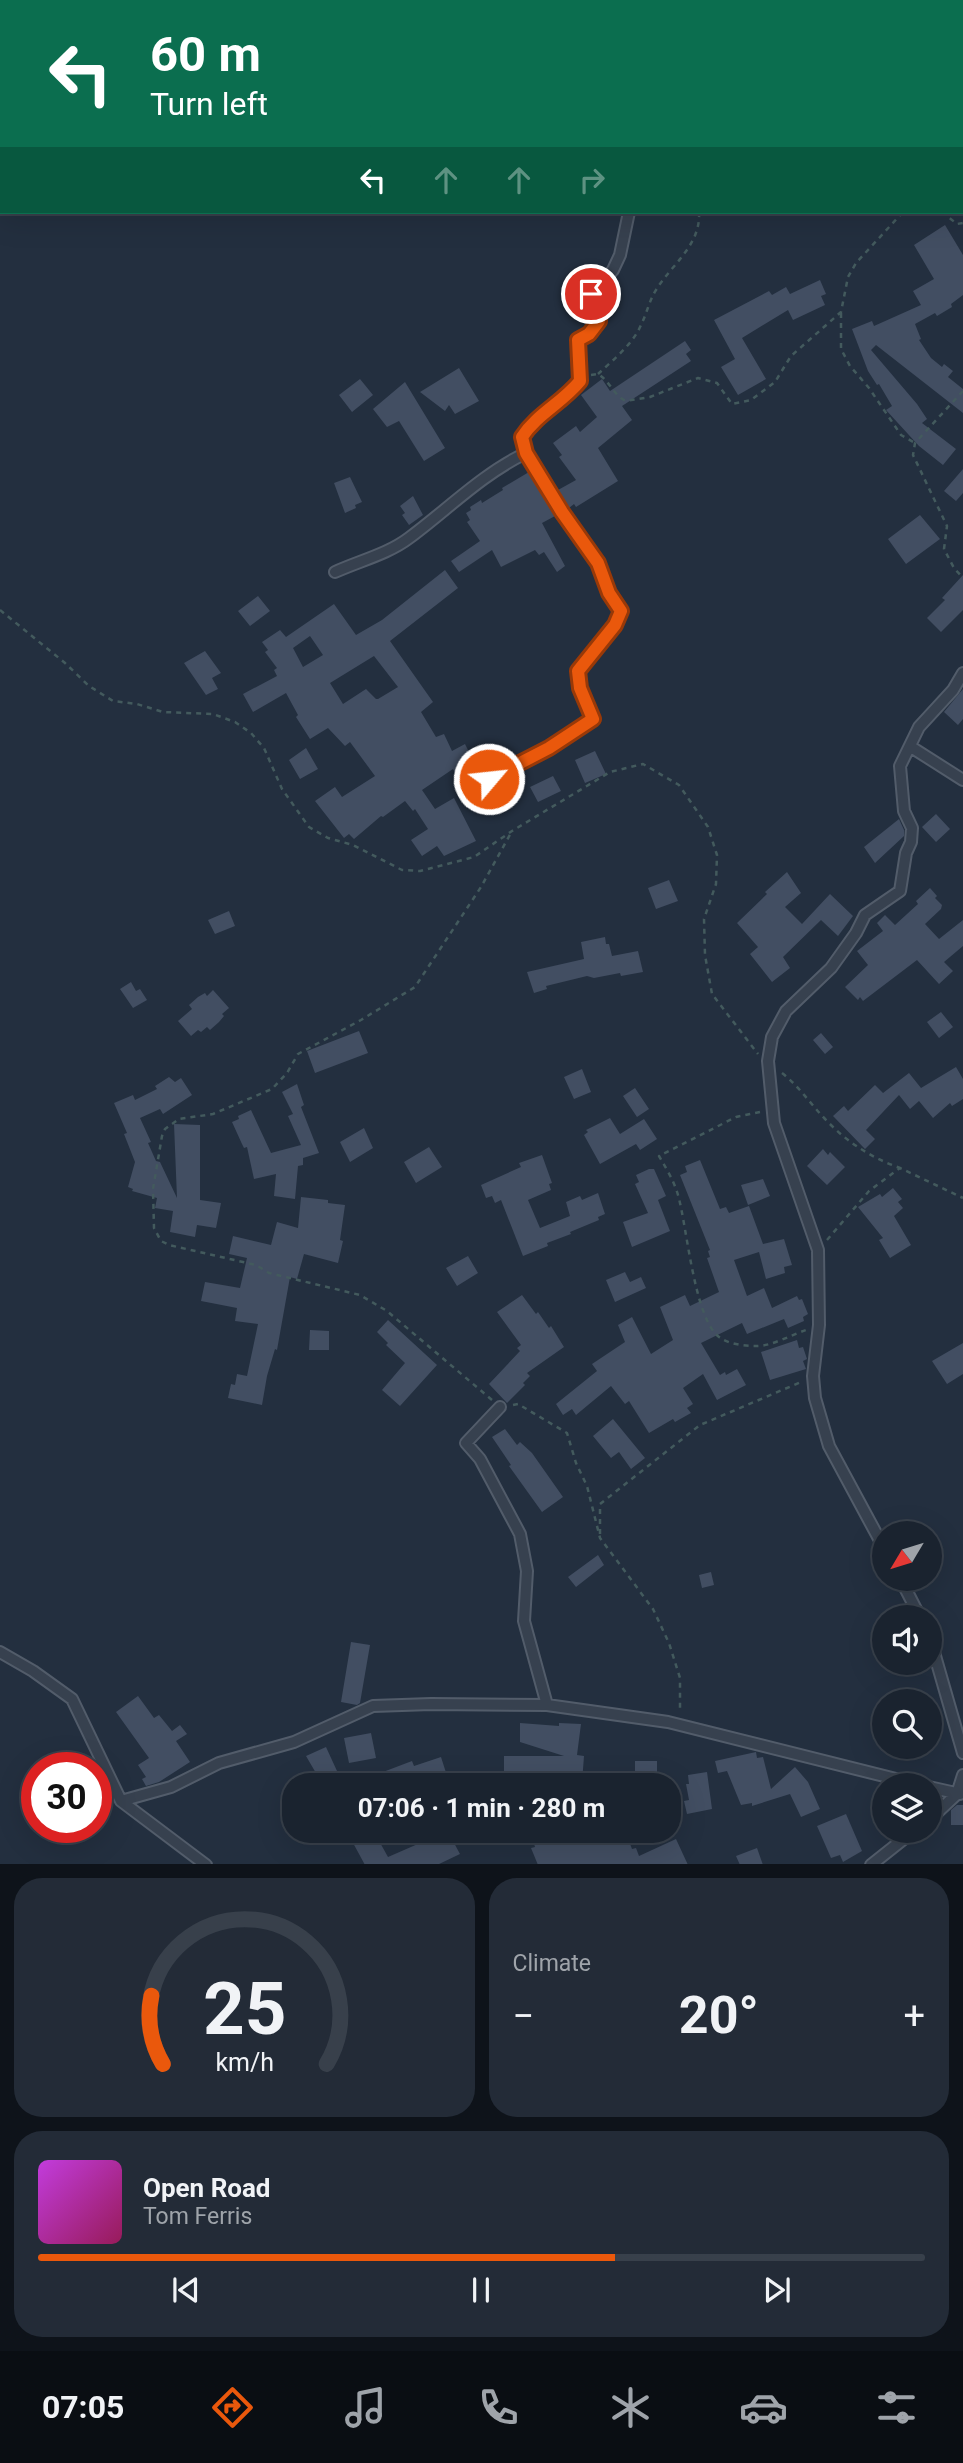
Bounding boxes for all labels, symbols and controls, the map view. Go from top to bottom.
text: 60 m [150,26,261,83]
icon: left [35,28,126,119]
text: Turn left [150,85,268,123]
icon: left [354,161,392,199]
icon: ahead [427,161,465,199]
icon: ahead [500,161,538,199]
icon: right [573,161,611,199]
pin [561,264,621,324]
icon: arrive [572,275,610,313]
position arrow [452,742,526,816]
north arrow [872,1521,942,1591]
map controls [872,1521,942,1843]
button: sound [872,1605,942,1675]
button: search [872,1689,942,1759]
speed limit sign: 30 [21,1752,112,1843]
button: layers [872,1773,942,1843]
text: 07:06 · 1 min · 280 m [358,1793,605,1823]
text: Climate [513,1950,591,1977]
text: 25 [202,1966,286,2052]
text: 20° [679,1985,759,2046]
text: − [513,1994,534,2038]
text: + [903,1994,925,2038]
text: km/h [215,2047,274,2076]
text: Open Road [143,2173,271,2203]
text: Tom Ferris [143,2203,252,2230]
icon: previous [167,2271,205,2309]
icon: pause [462,2271,500,2309]
icon: next [758,2271,796,2309]
icon: directions [208,2383,257,2432]
icon: music [341,2383,390,2432]
icon: phone [474,2383,523,2432]
icon: climate [606,2383,655,2432]
icon: car [739,2383,788,2432]
icon: filters [872,2383,921,2432]
text: 07:05 [42,2388,124,2426]

